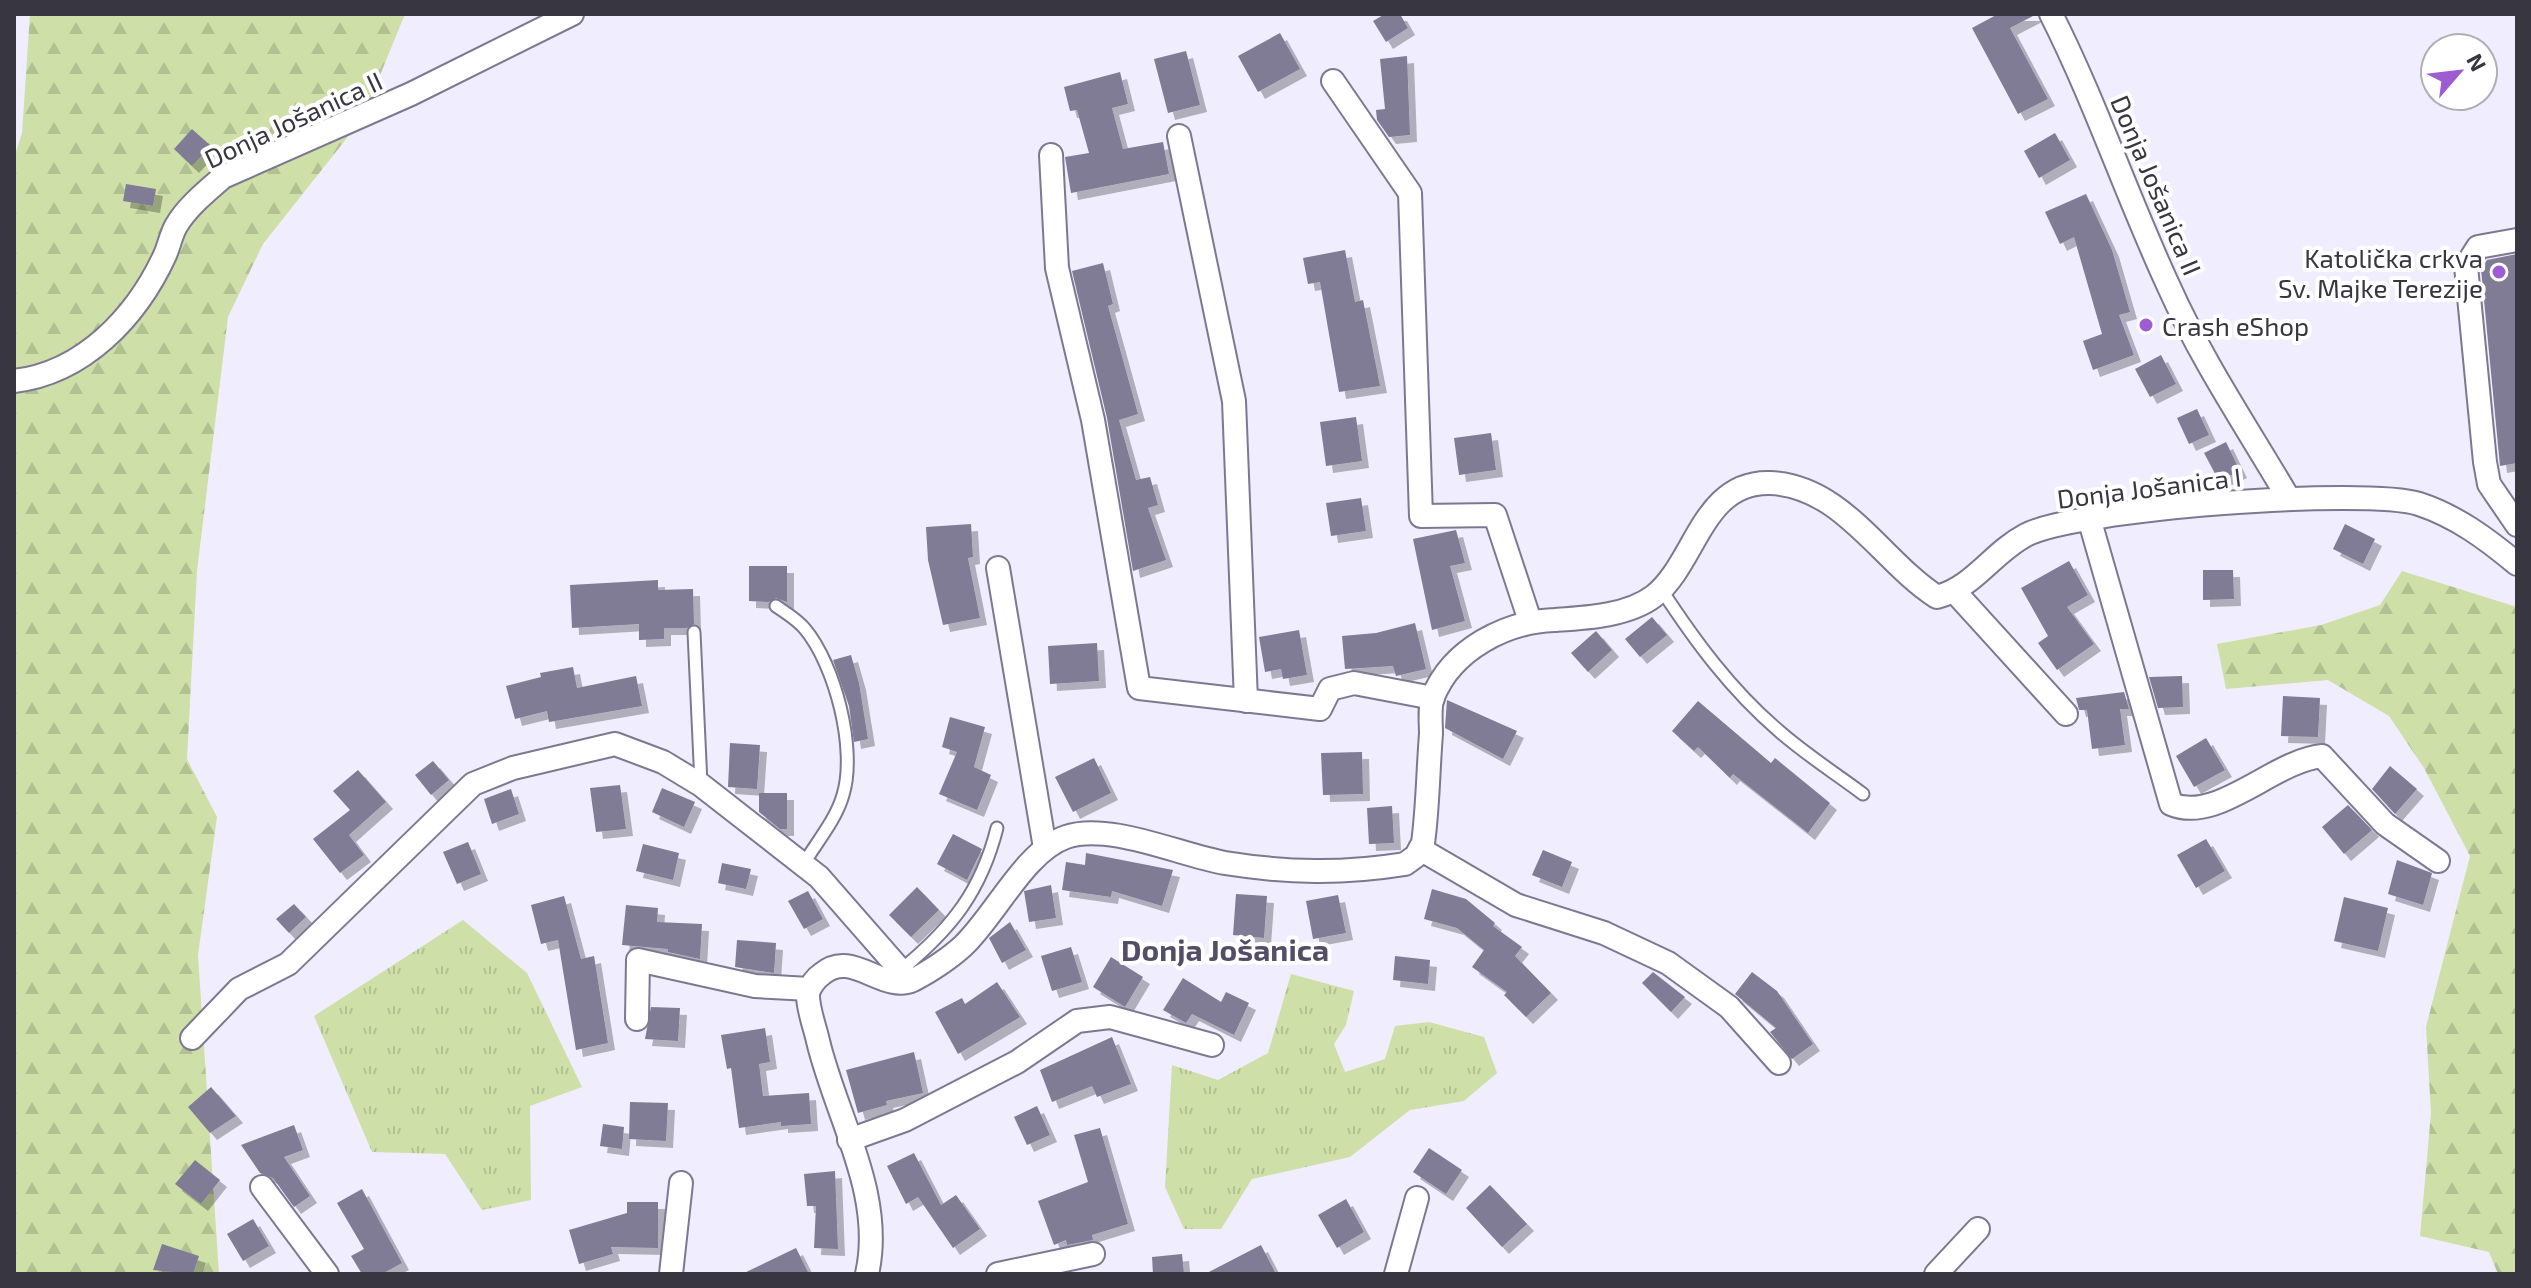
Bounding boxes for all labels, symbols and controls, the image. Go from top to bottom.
north arrow [2419,32,2499,112]
text: N [2462,49,2493,75]
street label: Donja Jošanica II [199,64,387,174]
street label: Donja Jošanica II [2105,90,2209,280]
place label: Katolička crkva Sv. Majke Terezije [2278,242,2483,303]
marker: Katolička crkva Sv. Majke Terezije [2490,263,2508,281]
place label: Crash eShop [2162,310,2309,341]
marker: Crash eShop [2137,316,2155,334]
street label: Donja Jošanica I [2055,460,2243,514]
district label: Donja Jošanica [1121,931,1329,967]

